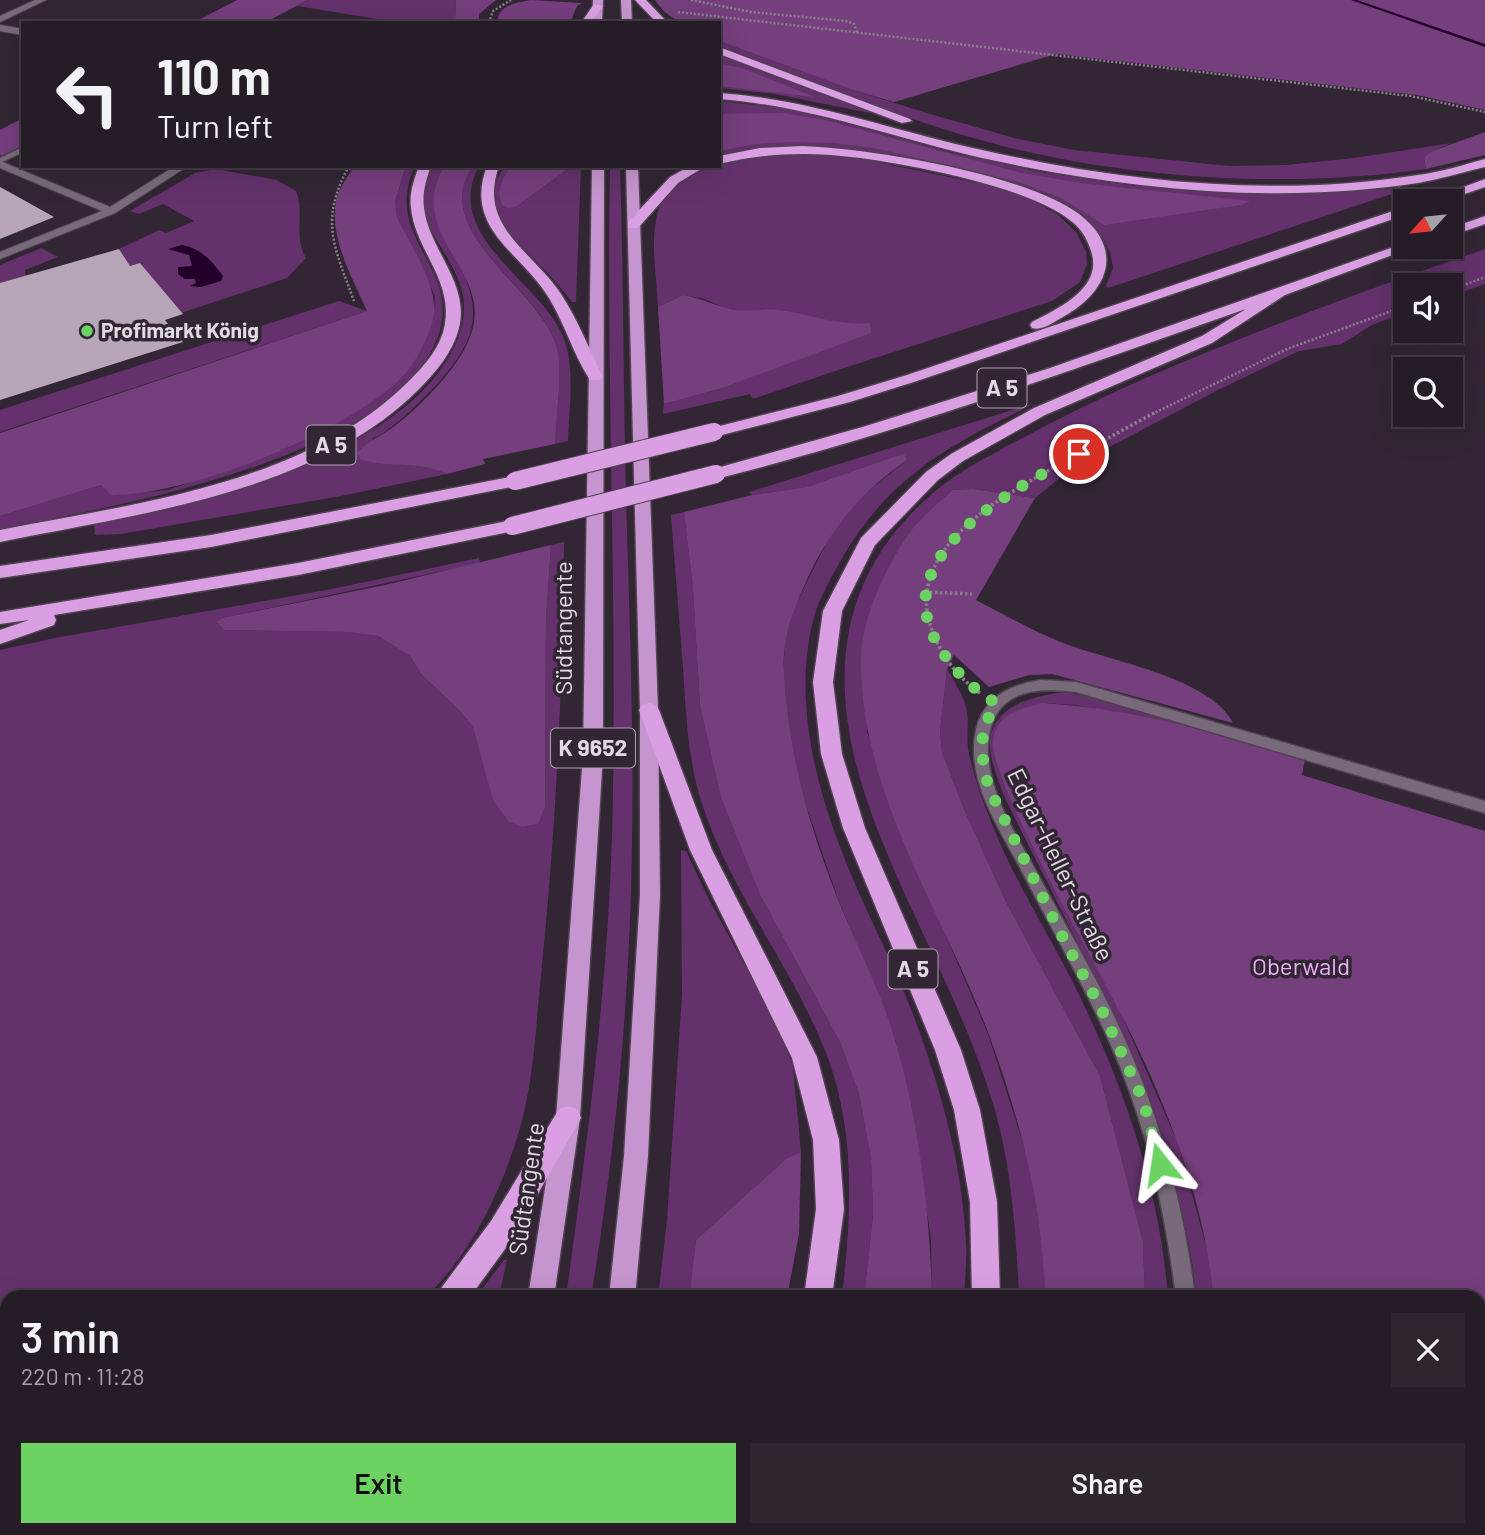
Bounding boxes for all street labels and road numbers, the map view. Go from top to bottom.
road number: A 5 [978,368,1026,408]
road number: A 5 [306,426,356,464]
street label: Südtangente [548,561,577,695]
road number: K 9652 [551,728,635,768]
street label: Edgar-Heller-Straße [1002,763,1121,966]
road number: A 5 [888,950,937,988]
street label: Südtangente [502,1121,549,1257]

